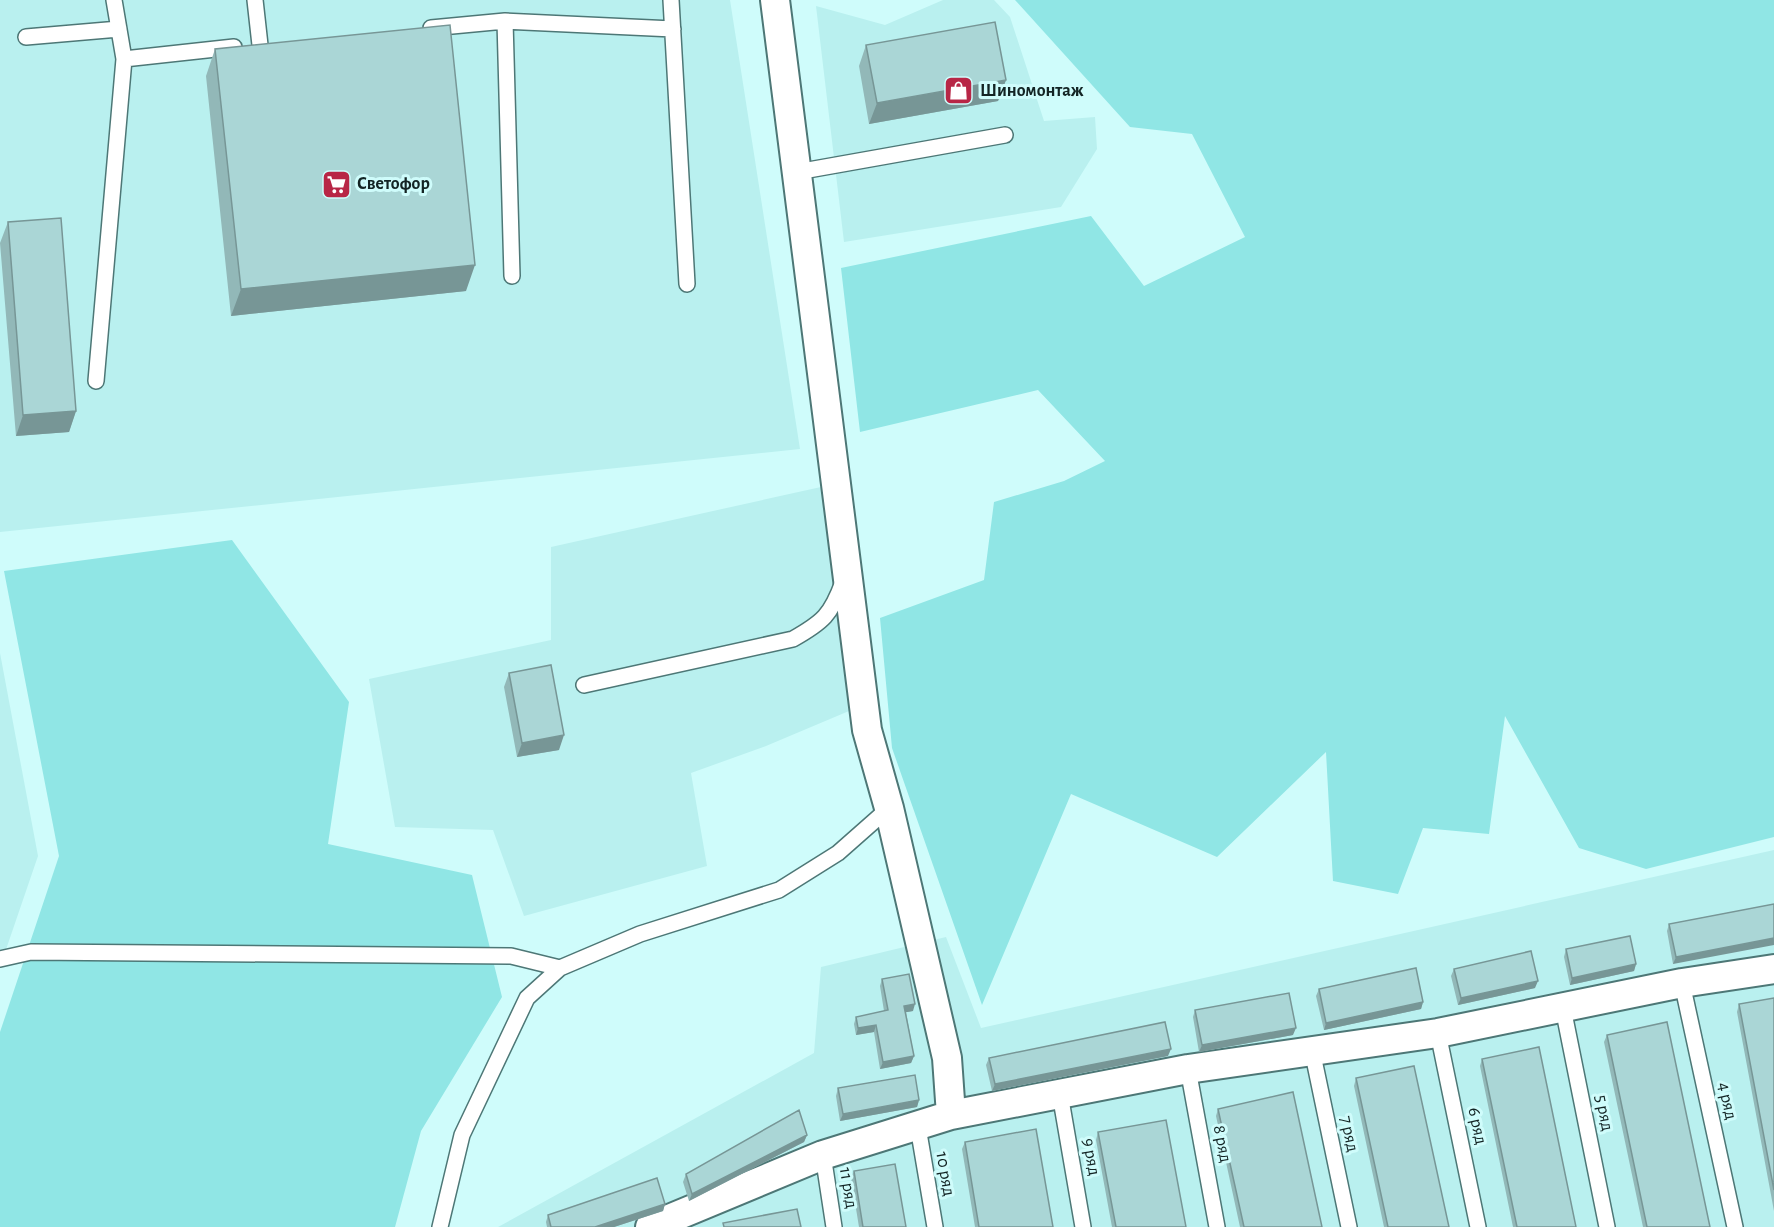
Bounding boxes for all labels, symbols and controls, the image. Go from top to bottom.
shop icon: Шиномонтаж [943,75,975,107]
place label: Шиномонтаж [980,82,1084,100]
supermarket icon: Светофор [320,168,352,200]
place label: Светофор [357,175,430,193]
street label: 4 ряд [1714,1081,1740,1121]
street label: 5 ряд [1592,1093,1616,1133]
street label: 6 ряд [1464,1106,1490,1146]
street label: 7 ряд [1336,1114,1362,1154]
street label: 8 ряд [1210,1124,1234,1164]
street label: 9 ряд [1079,1137,1103,1177]
street label: 10 ряд [932,1150,958,1198]
street label: 11 ряд [836,1166,860,1210]

